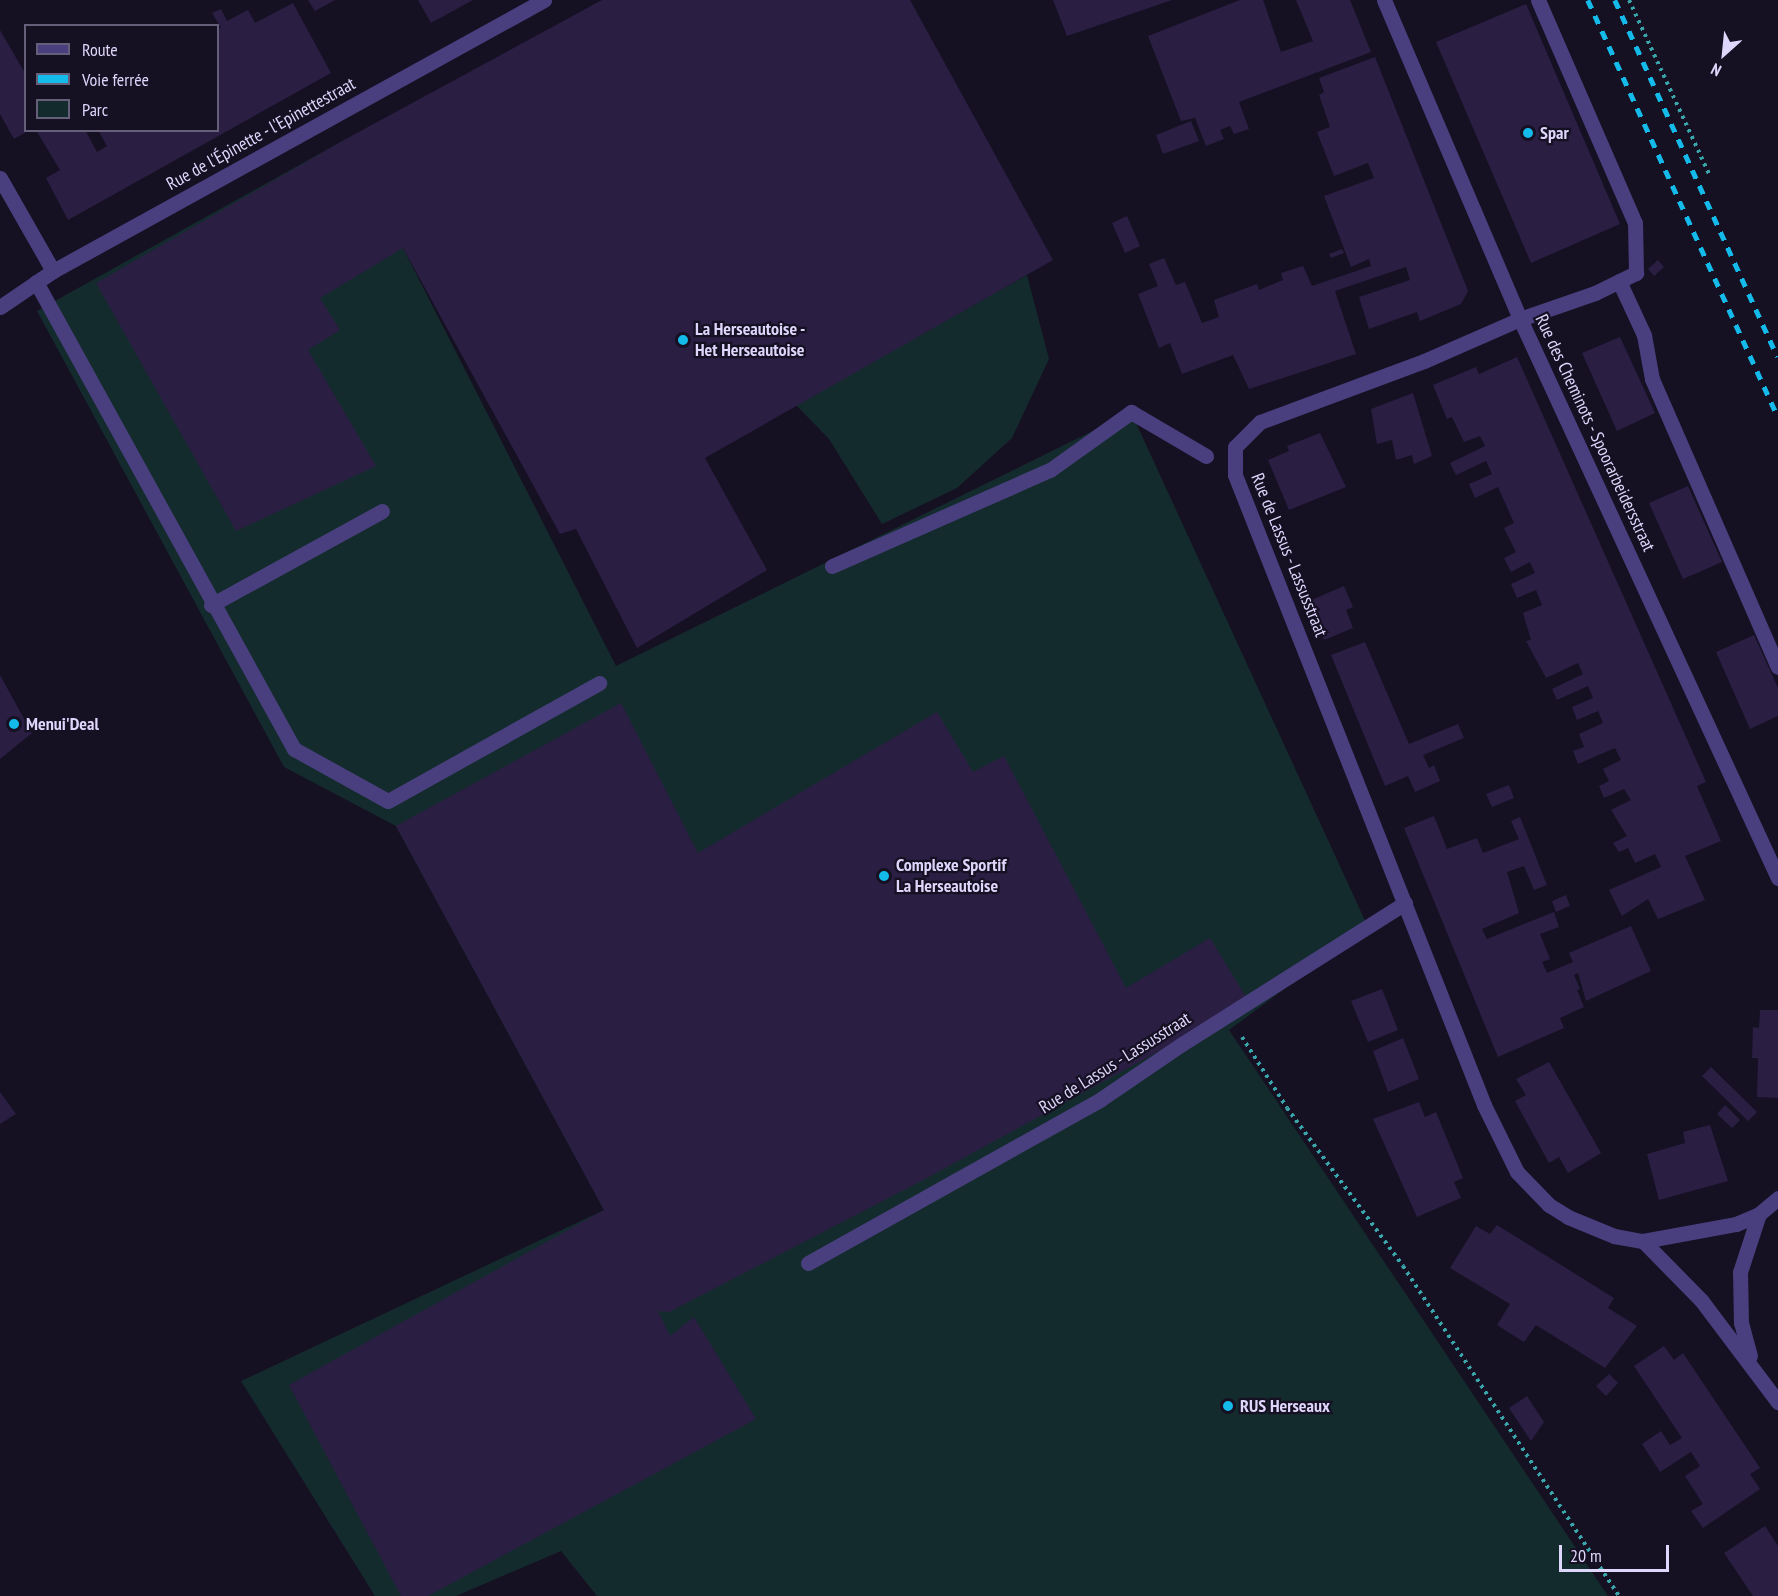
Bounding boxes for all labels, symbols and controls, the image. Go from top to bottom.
legend [24,24,219,132]
north arrow [1694,24,1754,84]
text: Route [82,38,118,61]
text: N [1707,59,1724,81]
text: Voie ferrée [82,68,149,91]
street label: Rue de l'Épinette - l'Epinettestraat [162,73,360,195]
text: Parc [82,98,108,121]
place label: Spar [1540,122,1569,144]
marker: Spar [1521,126,1535,140]
street label: Rue des Cheminots - Spoorarbeidersstraat [1530,310,1660,556]
place label: La Herseautoise - Het Herseautoise [695,319,806,362]
marker: La Herseautoise - Het Herseautoise [676,333,690,347]
street label: Rue de Lassus - Lassusstraat [1246,469,1332,641]
place label: Menui'Deal [26,713,99,735]
marker: Menui'Deal [7,717,21,731]
place label: Complexe Sportif La Herseautoise [896,855,1006,898]
marker: Complexe Sportif La Herseautoise [877,869,891,883]
street label: Rue de Lassus - Lassusstraat [1035,1007,1195,1119]
place label: RUS Herseaux [1240,1395,1330,1417]
marker: RUS Herseaux [1221,1399,1235,1413]
scale bar [1562,1533,1672,1571]
text: 20 m [1570,1544,1602,1567]

